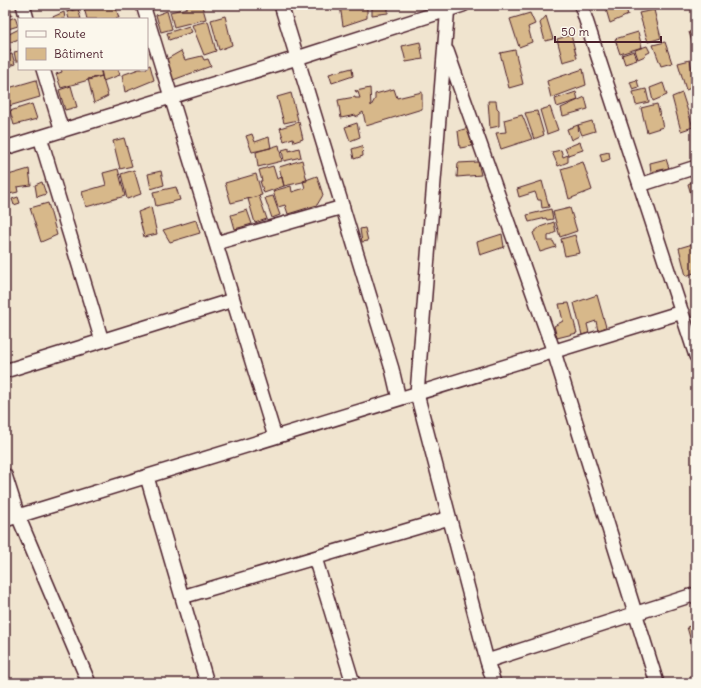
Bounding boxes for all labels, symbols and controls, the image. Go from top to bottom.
legend [18,18,148,70]
scale bar [555,18,661,44]
text: 50 m [561,24,590,39]
text: Route [54,26,86,41]
text: Bâtiment [54,46,103,61]

